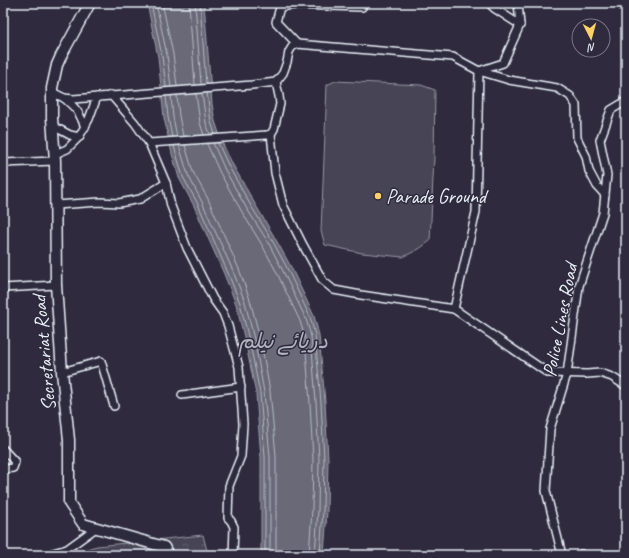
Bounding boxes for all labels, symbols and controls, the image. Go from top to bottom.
north arrow [571,18,611,58]
text: N [586,41,596,55]
place label: Parade Ground [386,184,489,209]
marker: Parade Ground [373,191,383,201]
street label: Police Lines Road [537,258,584,379]
street label: Secretariat Road [26,291,62,412]
water label: دریائے نیلم [238,328,328,357]

